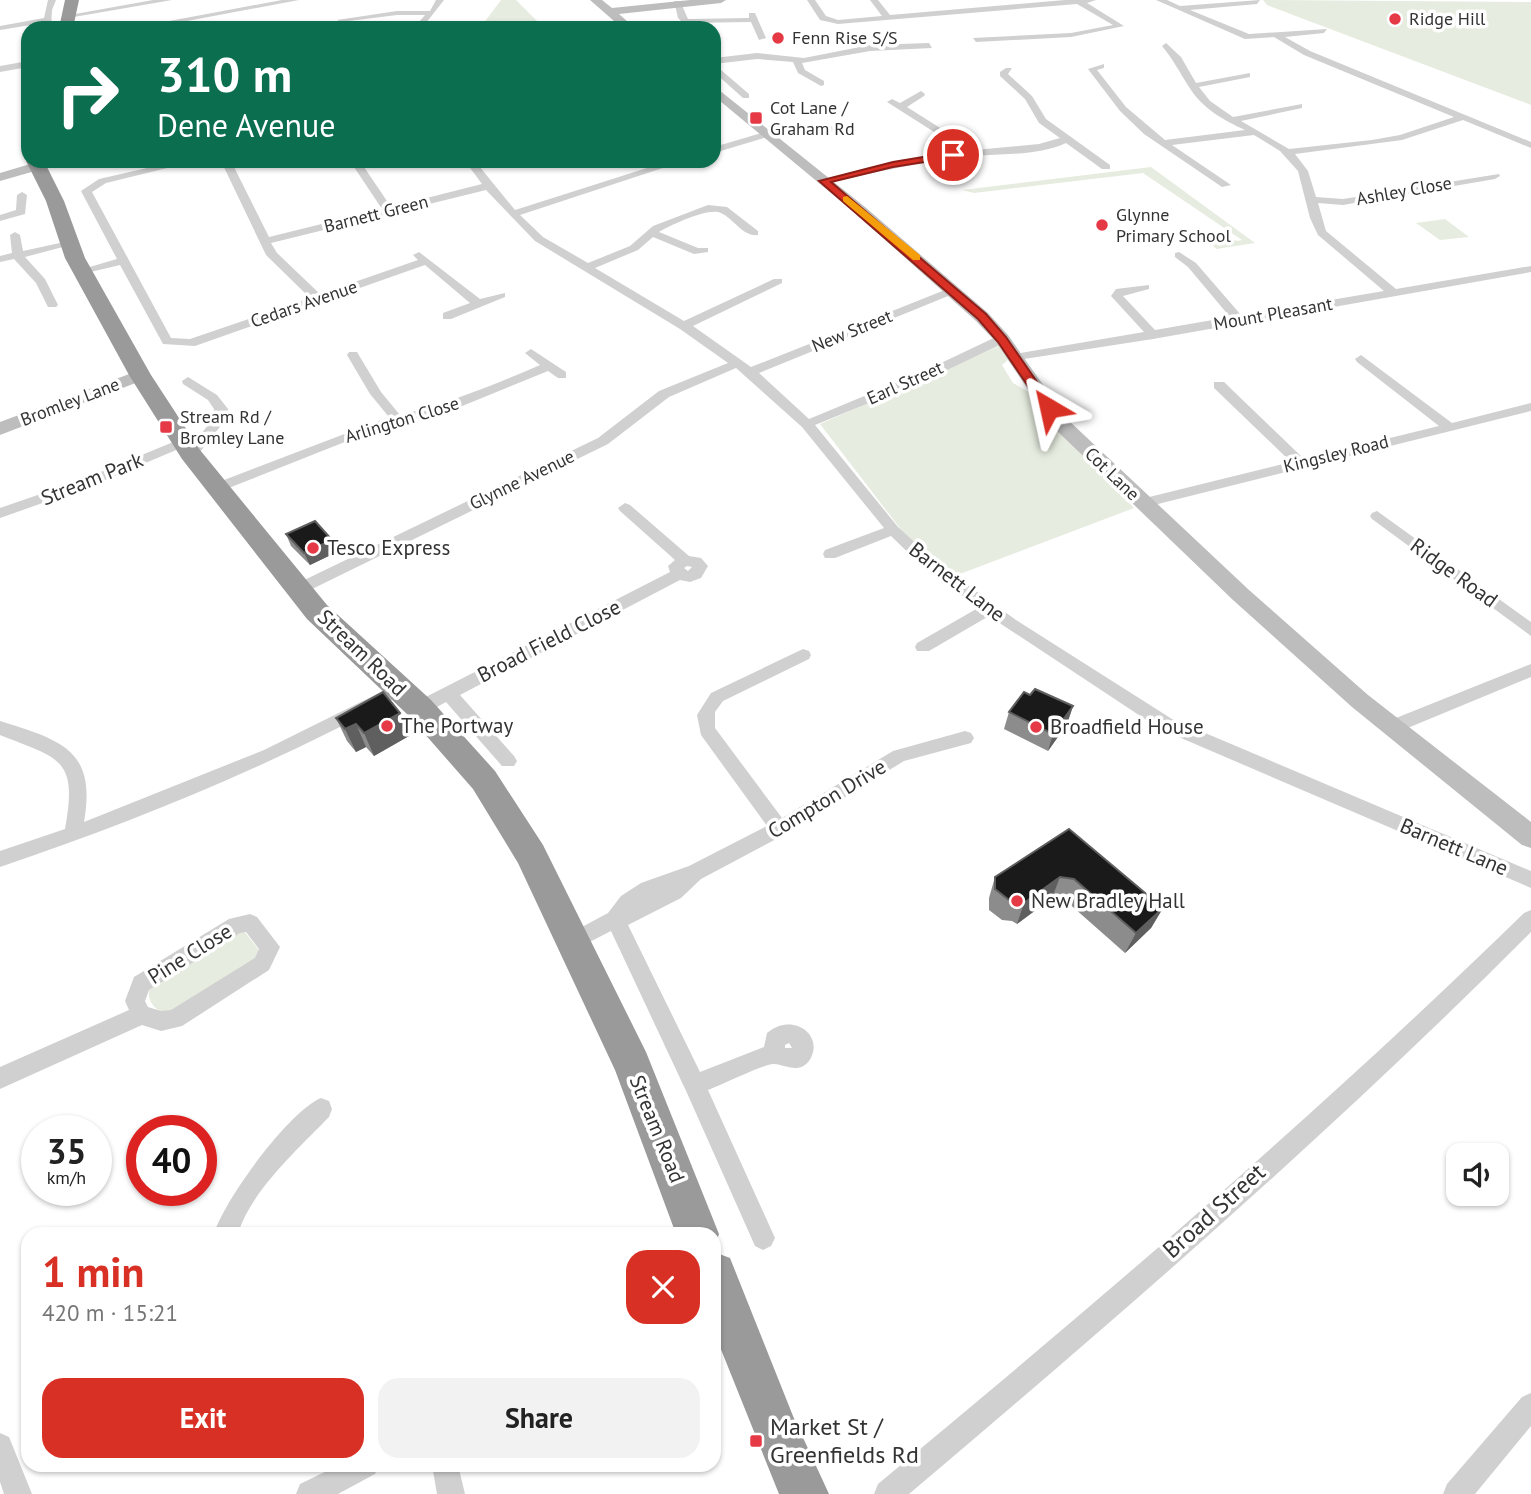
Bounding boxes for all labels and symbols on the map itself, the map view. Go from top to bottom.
place label: Ridge Hill [1409,7,1486,30]
marker: Ridge Hill [1387,11,1403,27]
place label: Fenn Rise S/S [792,26,898,49]
marker: Fenn Rise S/S [770,30,786,46]
place label: Cot Lane / Graham Rd [770,96,855,140]
marker: Cot Lane / Graham Rd [748,110,764,126]
pin [923,125,983,185]
street label: Ashley Close [1354,171,1453,210]
street label: Barnett Green [321,189,430,238]
place label: Glynne Primary School [1116,203,1231,247]
marker: Glynne Primary School [1094,217,1110,233]
street label: Cedars Avenue [247,274,360,333]
street label: Mount Pleasant [1212,292,1334,335]
street label: New Street [808,304,895,357]
street label: Earl Street [863,356,946,409]
position arrow [1012,371,1086,445]
street label: Bromley Lane [17,372,123,431]
street label: Arlington Close [342,391,462,448]
place label: Stream Rd / Bromley Lane [180,405,284,449]
marker: Stream Rd / Bromley Lane [158,419,174,435]
street label: Kingsley Road [1281,429,1391,478]
street label: Cot Lane [1080,442,1144,505]
street label: Glynne Avenue [466,444,578,515]
street label: Stream Park [37,446,147,511]
street label: Ridge Road [1405,532,1503,613]
place label: Tesco Express [327,534,450,561]
street label: Barnett Lane [904,536,1011,628]
marker: Tesco Express [305,540,321,556]
street label: Broad Field Close [473,593,625,688]
street label: Stream Road [312,603,413,702]
place label: The Portway [401,712,513,739]
place label: Broadfield House [1050,713,1204,740]
marker: The Portway [379,718,395,734]
marker: Broadfield House [1028,719,1044,735]
street label: Compton Drive [763,753,891,844]
street label: Barnett Lane [1396,812,1512,881]
place label: New Bradley Hall [1031,887,1185,914]
marker: New Bradley Hall [1009,893,1025,909]
street label: Pine Close [143,917,237,990]
street label: Stream Road [624,1071,691,1187]
speed limit sign: 40 [126,1115,217,1206]
street label: Broad Street [1156,1156,1271,1265]
place label: Market St / Greenfields Rd [770,1411,919,1470]
marker: Market St / Greenfields Rd [748,1433,764,1449]

